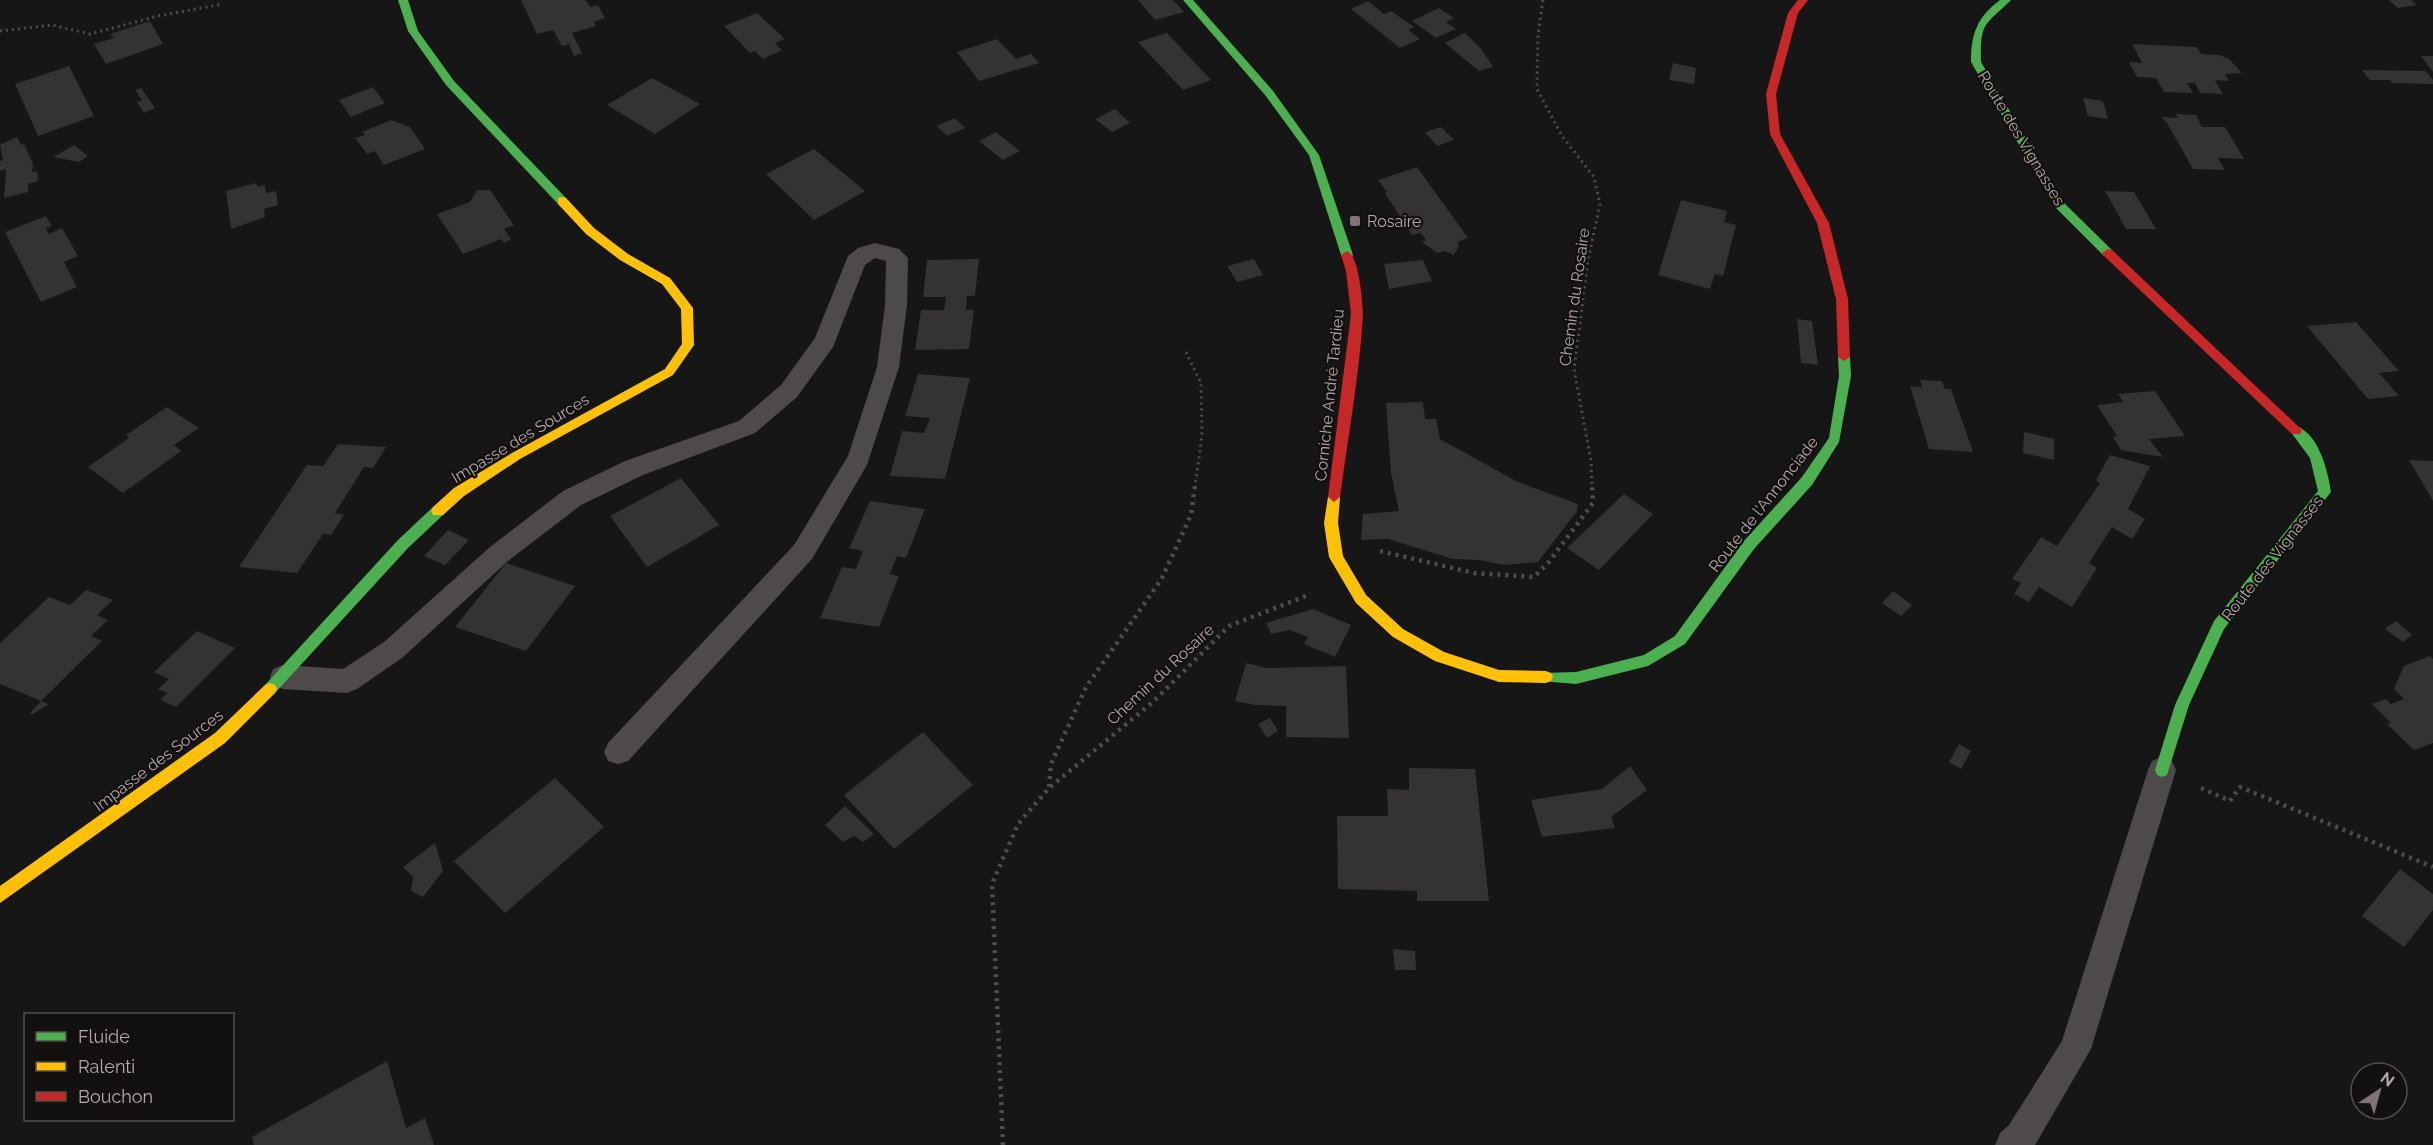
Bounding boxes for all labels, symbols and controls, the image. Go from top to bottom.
street label: Route des Vignasses [1974,68,2069,209]
place label: Rosaire [1367,212,1421,231]
marker: Rosaire [1348,214,1362,228]
street label: Chemin du Rosaire [1555,227,1594,367]
street label: Corniche André Tardieu [1311,308,1348,482]
street label: Impasse des Sources [448,390,593,487]
street label: Route de l'Annonciade [1705,433,1822,576]
street label: Route des Vignasses [2218,492,2327,625]
street label: Chemin du Rosaire [1103,620,1218,729]
street label: Impasse des Sources [90,705,227,815]
legend [24,1013,234,1121]
text: Fluide [78,1026,130,1047]
text: Ralenti [78,1056,135,1077]
north arrow [2349,1061,2409,1121]
text: N [2377,1068,2398,1091]
text: Bouchon [78,1086,153,1107]

